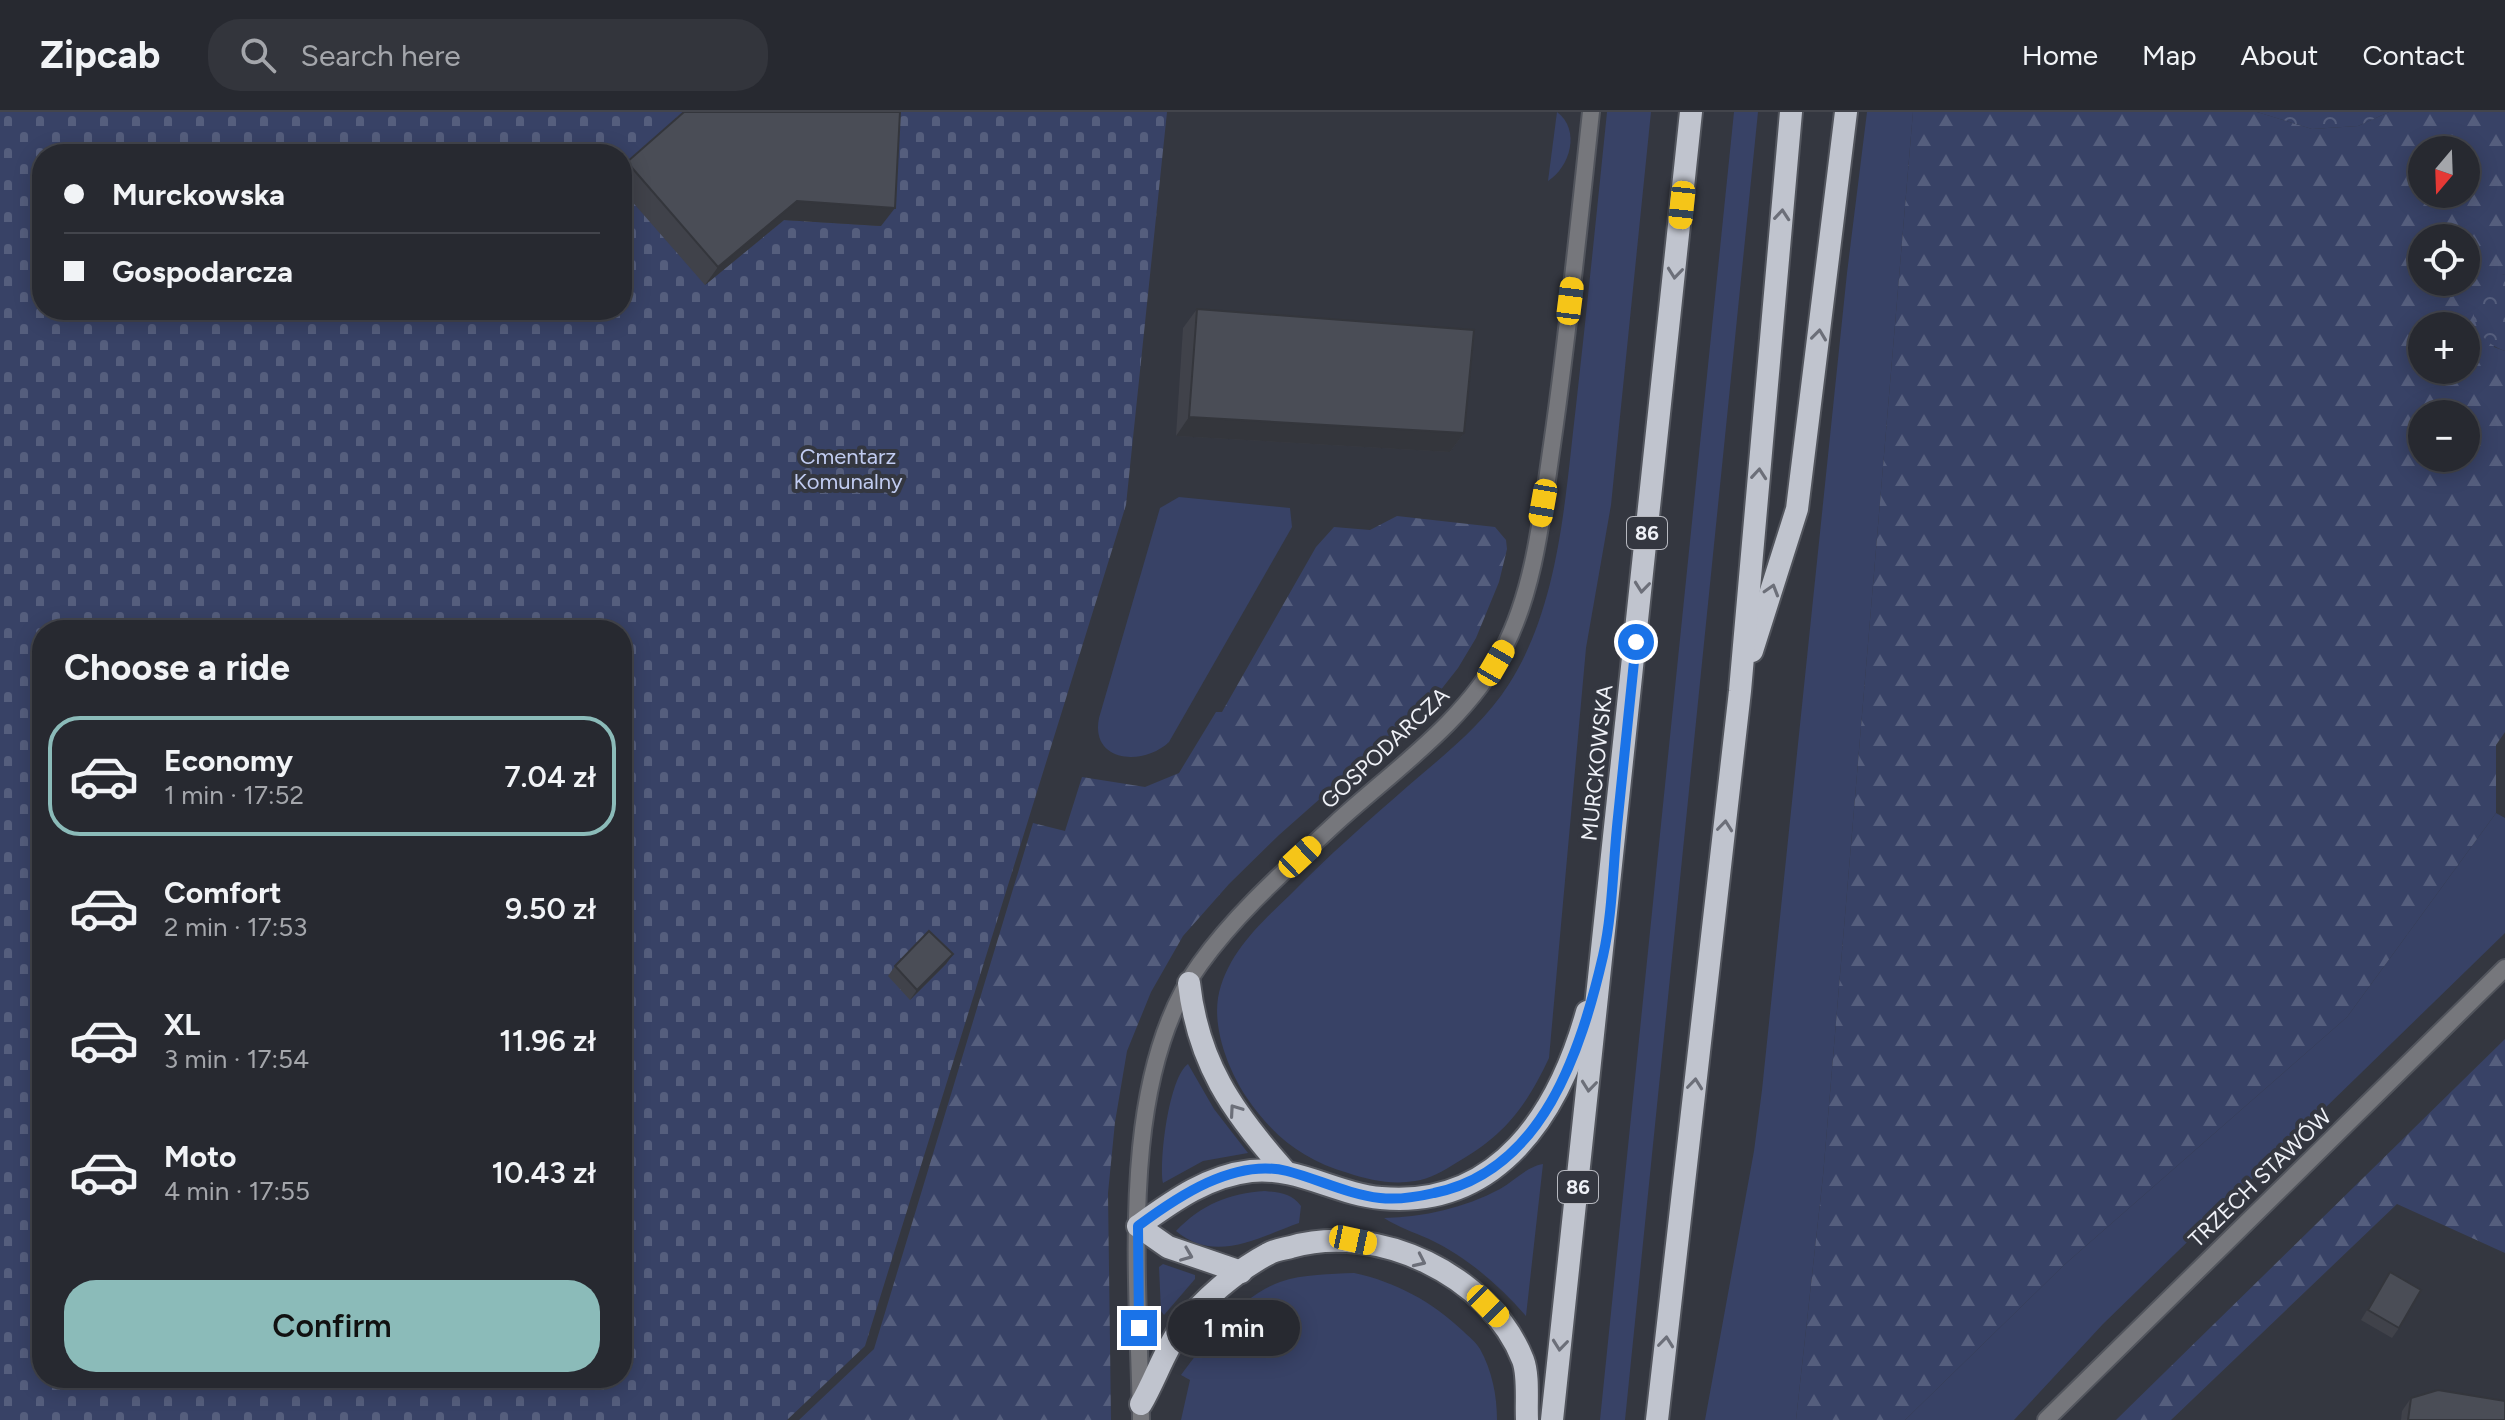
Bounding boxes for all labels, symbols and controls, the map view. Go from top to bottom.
search box [208,19,768,91]
text: Zipcab [40,32,160,78]
icon: search [236,33,280,77]
text: Search here [300,37,461,74]
text: Home [2022,38,2098,72]
text: Map [2142,38,2197,72]
text: About [2241,38,2318,72]
text: Contact [2362,38,2465,72]
north arrow [2408,136,2480,208]
map controls [2408,136,2480,472]
text: Murckowska [112,176,285,213]
car [1668,180,1696,230]
one-way arrow [1773,208,1790,221]
button: locate [2408,224,2480,296]
text: Gospodarcza [112,253,293,290]
one-way arrow [1666,267,1683,280]
car [1555,276,1585,326]
button: + [2408,312,2480,384]
one-way arrow [1810,328,1827,341]
button: − [2408,400,2480,472]
park label: Cmentarz Komunalny [793,443,903,495]
one-way arrow [1750,467,1767,480]
car [1527,477,1559,529]
road number: 86 [1627,517,1667,549]
one-way arrow [1633,581,1650,594]
one-way arrow [1762,583,1778,597]
route start [1618,624,1654,660]
car [1474,636,1518,690]
text: Choose a ride [64,646,290,689]
street label: GOSPODARCZA [1315,682,1455,814]
street label: MURCKOWSKA [1575,683,1619,843]
icon: car [68,740,140,812]
text: Economy [164,742,293,779]
text: 7.04 zł [504,758,596,795]
text: 1 min · 17:52 [164,779,304,811]
one-way arrow [1716,819,1733,832]
car [1274,832,1326,882]
icon: car [68,872,140,944]
text: Comfort [164,874,282,911]
text: 9.50 zł [505,890,596,927]
text: 2 min · 17:53 [164,911,307,943]
icon: car [68,1004,140,1076]
text: XL [164,1006,200,1043]
text: 11.96 zł [499,1022,596,1059]
text: 3 min · 17:54 [164,1043,309,1075]
one-way arrow [1687,1077,1704,1090]
one-way arrow [1580,1080,1597,1093]
street label: TRZECH STAWÓW [2183,1103,2337,1253]
one-way arrow [1230,1105,1245,1119]
icon: car [68,1136,140,1208]
text: Moto [164,1138,236,1175]
text: 10.43 zł [492,1154,596,1191]
road number: 86 [1558,1171,1598,1203]
text: 4 min · 17:55 [164,1175,310,1207]
car [1327,1223,1379,1257]
one-way arrow [1179,1245,1193,1261]
one-way arrow [1411,1251,1426,1267]
button: Confirm [64,1280,600,1372]
car [1463,1281,1513,1331]
callout: 1 min [1167,1300,1299,1356]
route end [1121,1310,1157,1346]
text: 1 min [1204,1312,1264,1344]
one-way arrow [1657,1336,1674,1349]
one-way arrow [1552,1339,1569,1352]

